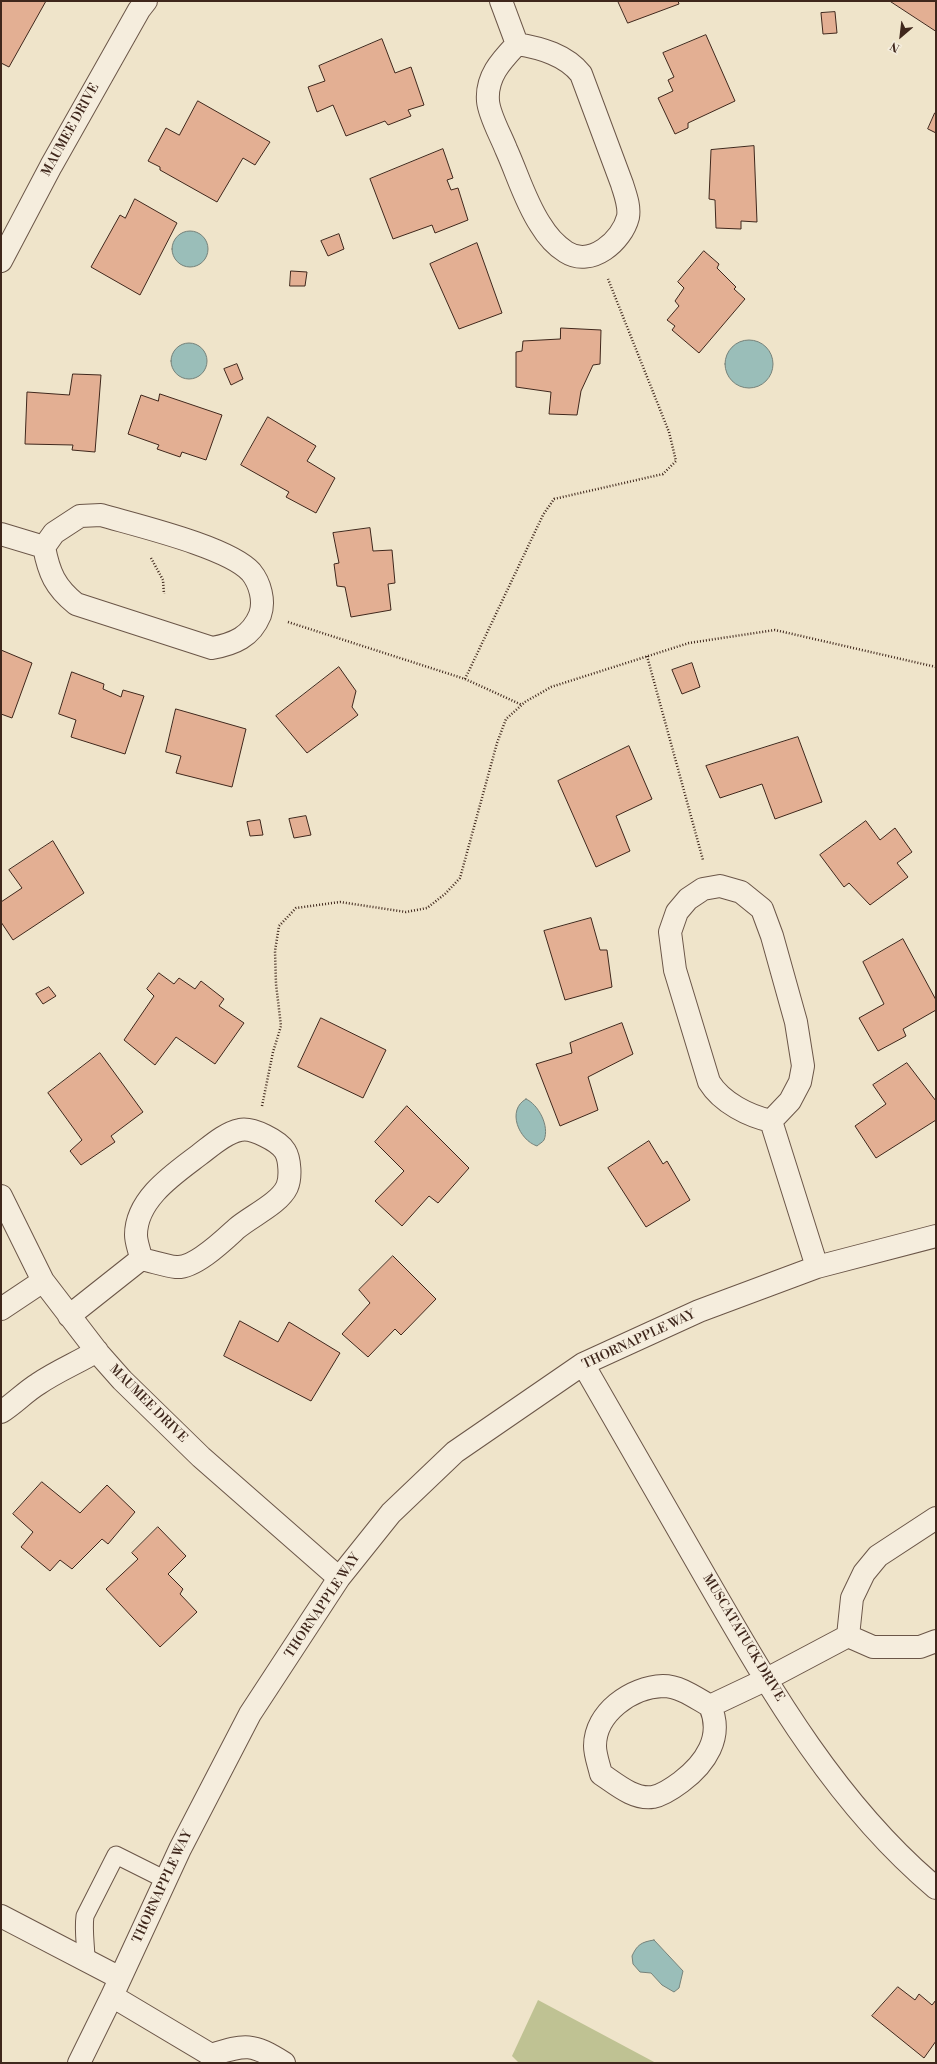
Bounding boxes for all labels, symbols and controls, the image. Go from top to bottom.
north arrow [881,16,921,56]
text: N [888,38,903,55]
street label: MAUMEE DRIVE [39,81,103,179]
street label: THORNAPPLE WAY [580,1307,698,1373]
street label: MAUMEE DRIVE [106,1362,190,1446]
street label: THORNAPPLE WAY [282,1551,364,1661]
street label: MUSCATATUCK DRIVE [699,1572,787,1704]
street label: THORNAPPLE WAY [130,1828,196,1946]

